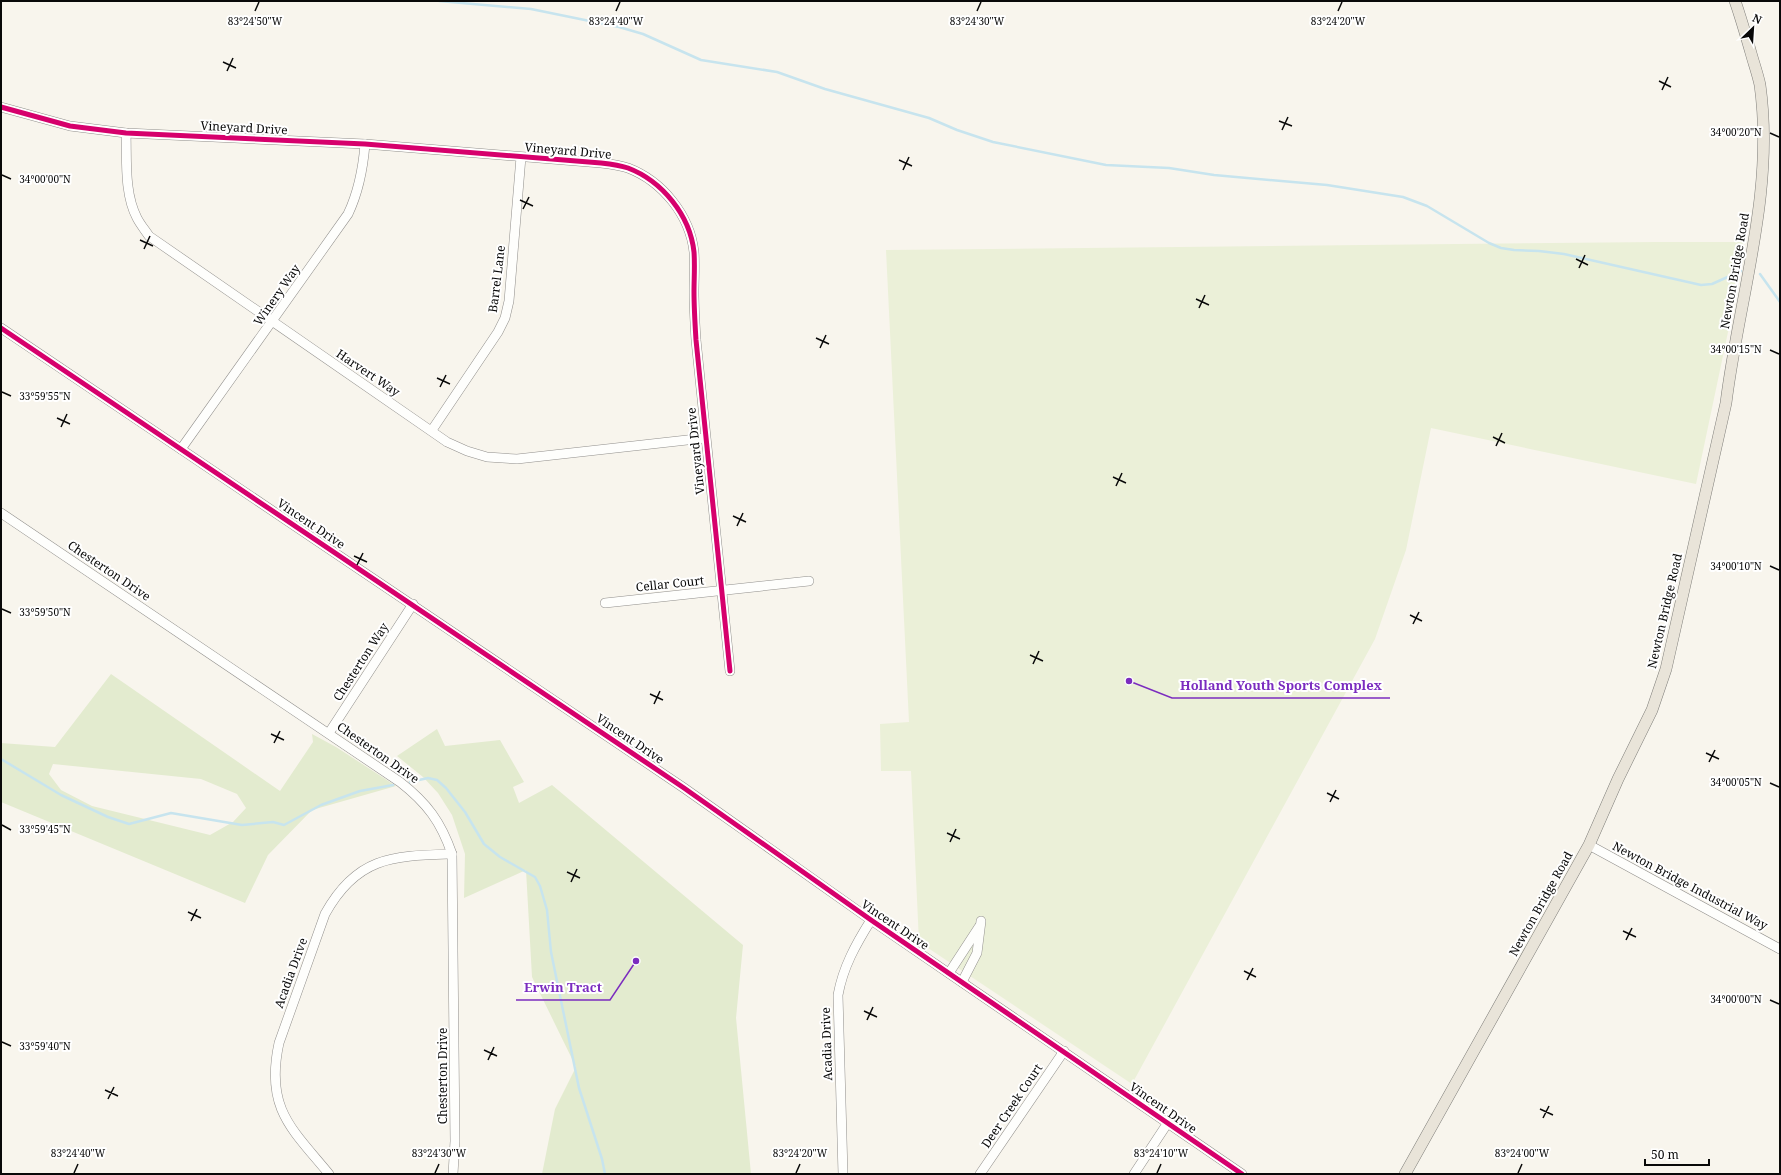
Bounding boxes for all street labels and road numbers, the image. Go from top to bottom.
street label: Vineyard Drive [200,117,288,138]
street label: Vineyard Drive [524,138,612,163]
street label: Newton Bridge Road [1716,211,1753,330]
street label: Barrel Lane [484,244,509,314]
street label: Winery Way [249,261,304,329]
street label: Harvert Way [333,345,404,400]
street label: Vineyard Drive [682,407,709,495]
street label: Vincent Drive [274,495,349,553]
street label: Chesterton Drive [64,536,154,605]
street label: Newton Bridge Road [1643,551,1686,670]
street label: Cellar Court [635,571,705,596]
street label: Chesterton Way [329,619,392,704]
street label: Vincent Drive [593,710,668,768]
street label: Chesterton Drive [334,718,423,787]
street label: Newton Bridge Industrial Way [1610,837,1771,934]
street label: Newton Bridge Road [1505,848,1577,959]
street label: Vincent Drive [858,896,933,954]
street label: Acadia Drive [270,935,311,1010]
street label: Acadia Drive [817,1007,836,1081]
street label: Chesterton Drive [434,1028,451,1124]
street label: Deer Creek Court [977,1060,1046,1151]
street label: Vincent Drive [1126,1078,1200,1137]

